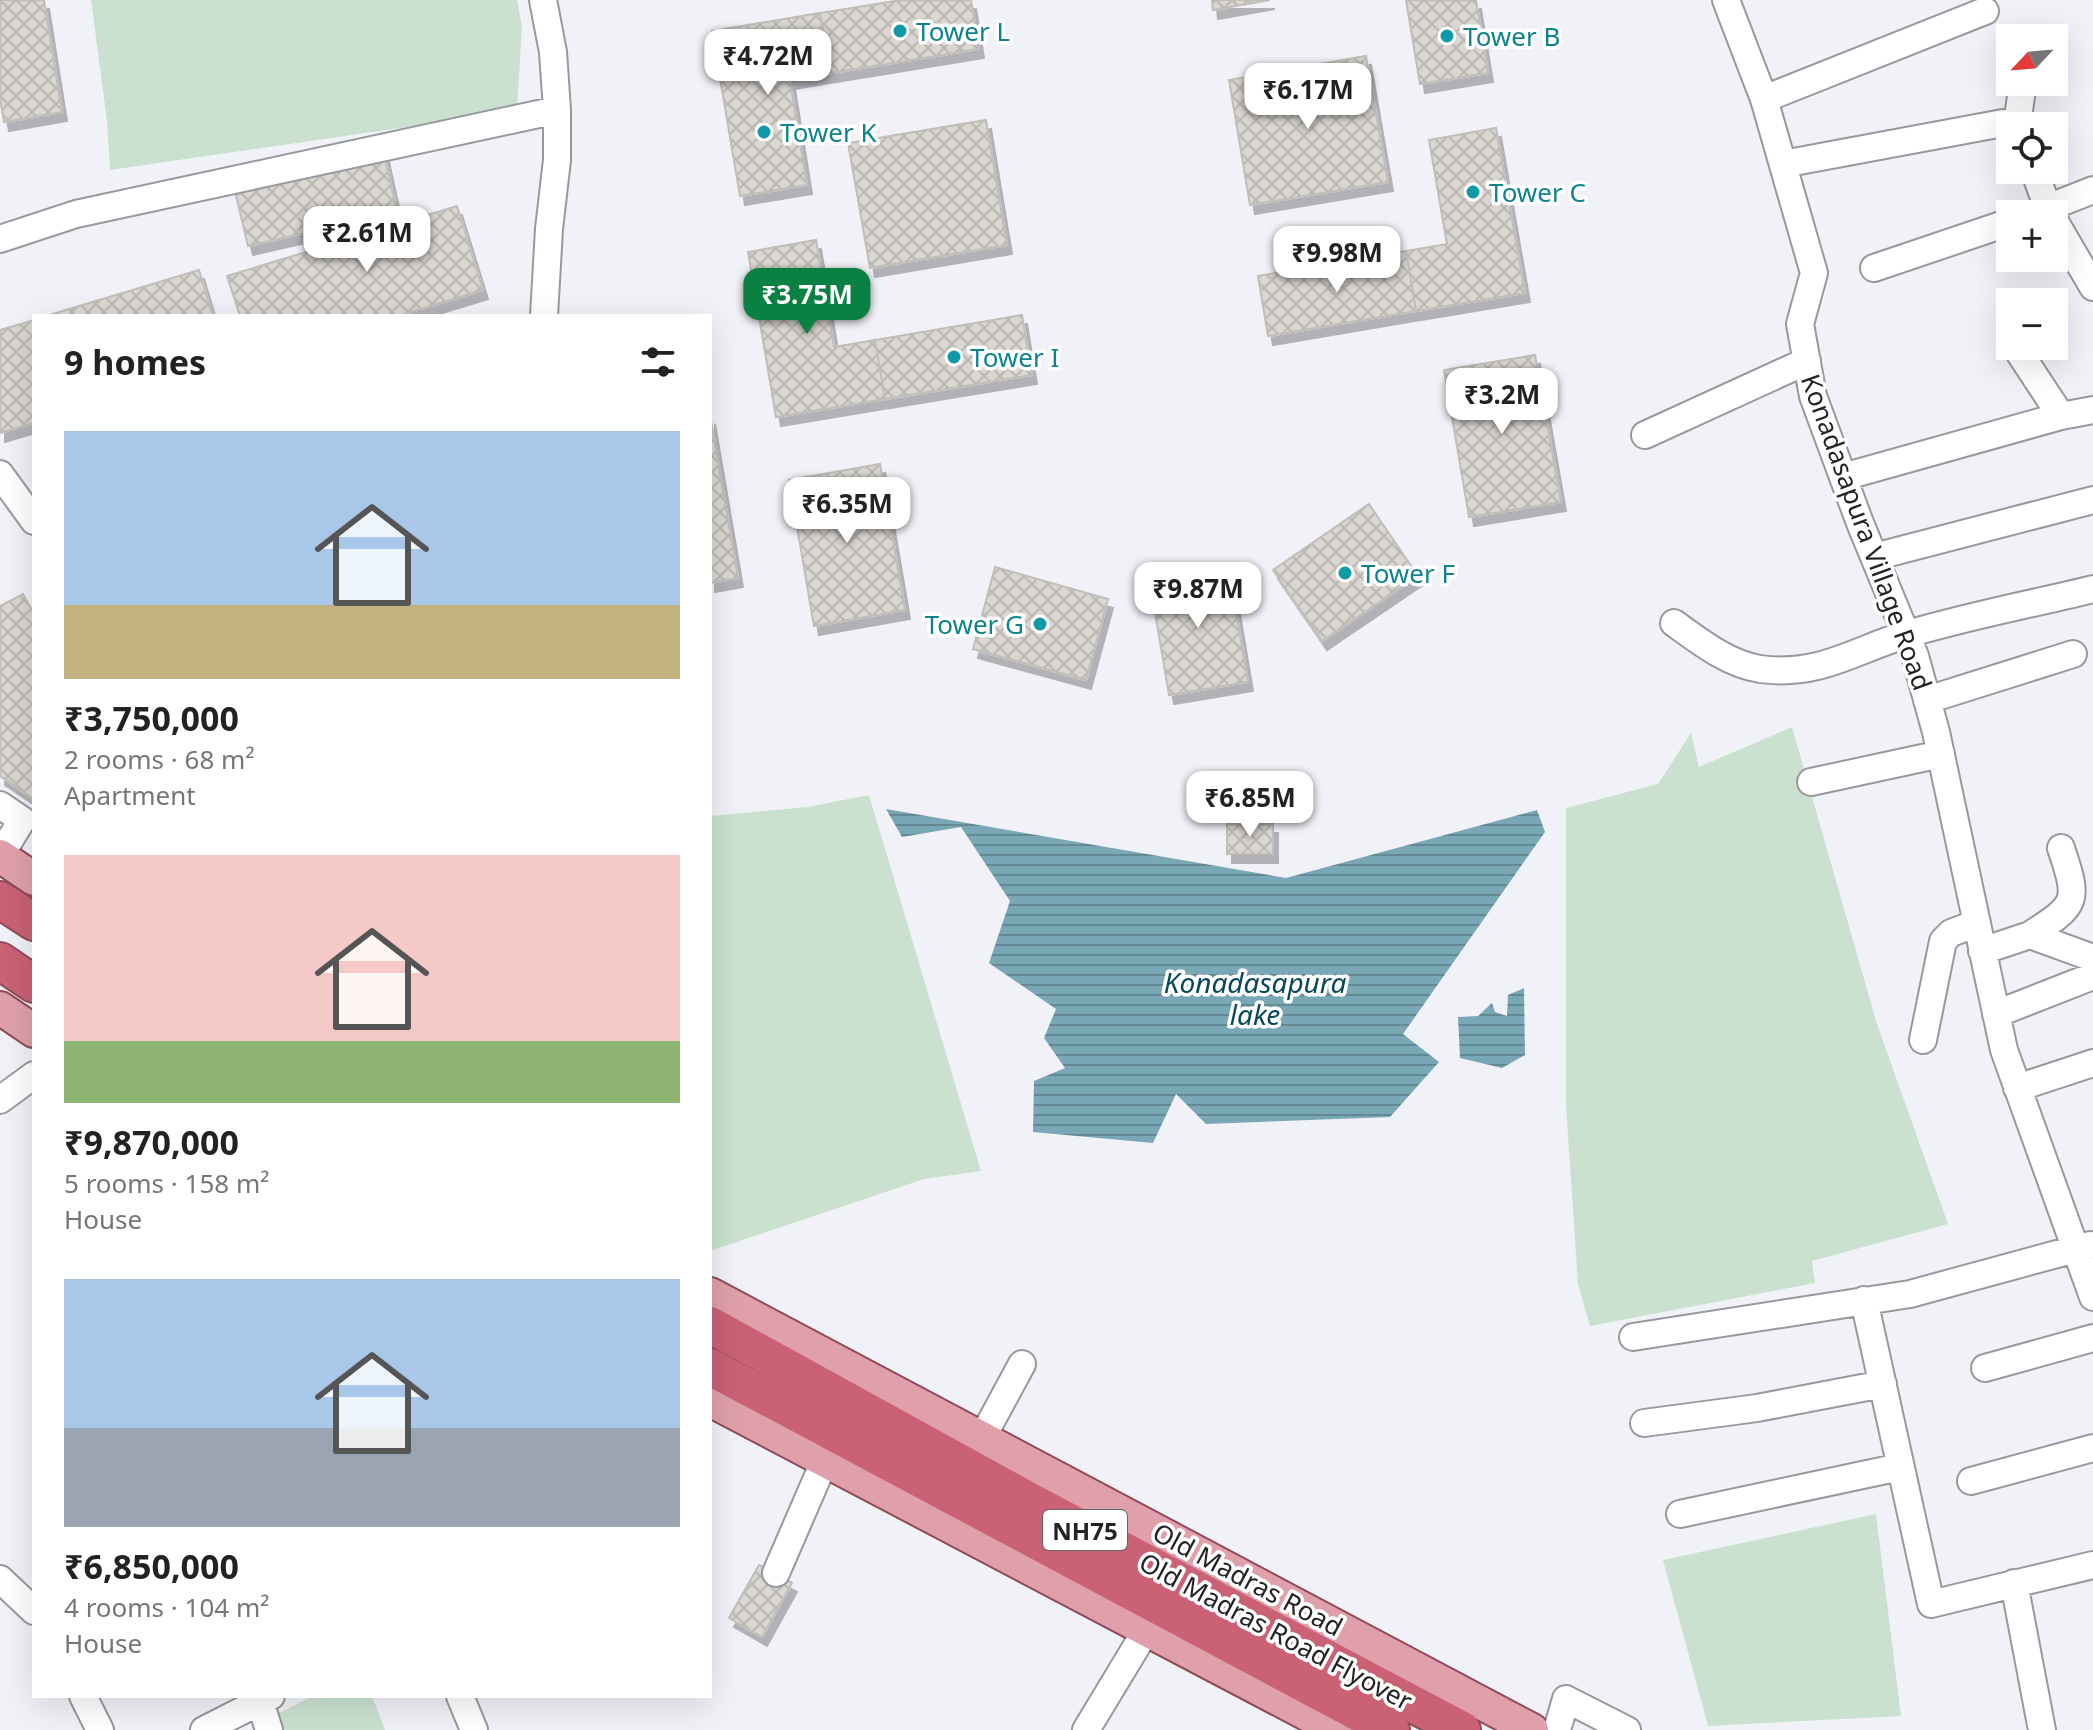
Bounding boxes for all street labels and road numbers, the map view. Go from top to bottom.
street label: Konadasapura Village Road [1793,369,1941,695]
road number: NH75 [1043,1510,1127,1550]
street label: Old Madras Road [1147,1514,1349,1644]
street label: Old Madras Road Flyover [1133,1544,1419,1718]

